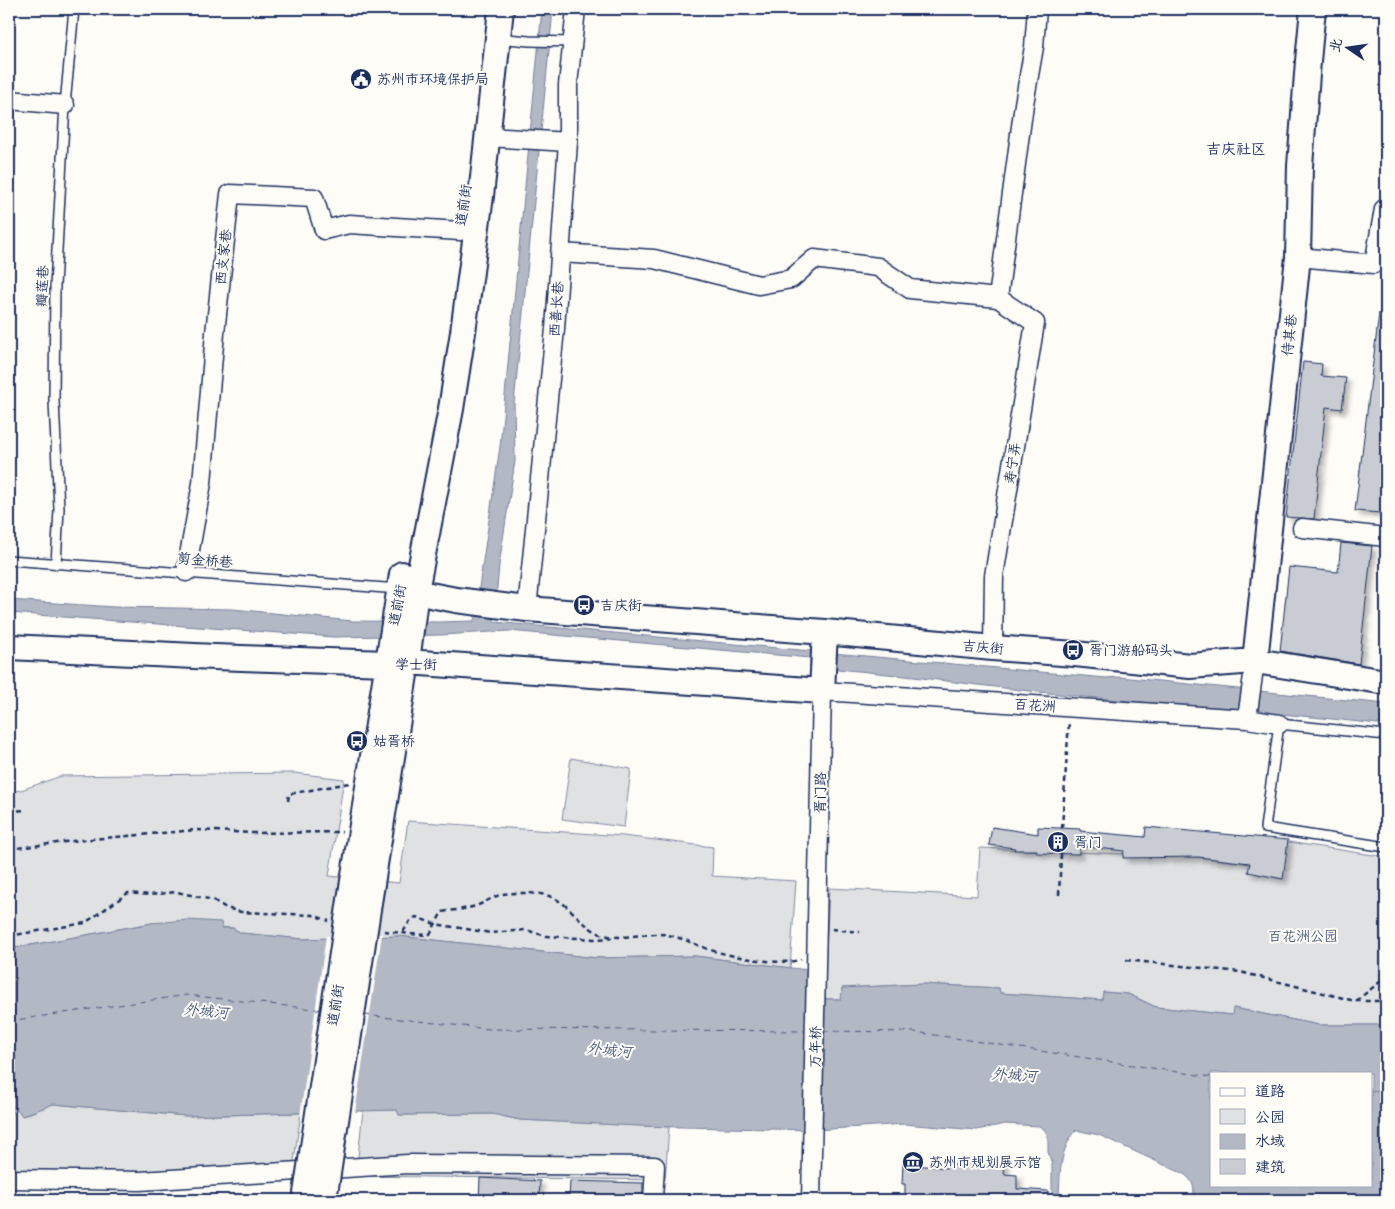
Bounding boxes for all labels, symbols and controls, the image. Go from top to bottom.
north arrow [1322,22,1372,72]
text: 北 [1324,36,1346,54]
public building icon: 苏州市环境保护局 [349,67,373,91]
place label: 苏州市环境保护局 [377,69,489,88]
district label: 吉庆社区 [1206,138,1266,159]
street label: 道前街 [450,183,475,227]
street label: 西支家巷 [210,227,235,286]
street label: 瓣莲巷 [31,264,52,307]
street label: 西善长巷 [544,279,567,338]
street label: 侍其巷 [1277,312,1300,357]
street label: 寿宁弄 [999,441,1024,485]
street label: 剪金桥巷 [176,548,235,571]
street label: 道前街 [384,583,410,627]
bus stop icon: 吉庆街 [572,593,596,617]
place label: 吉庆街 [600,595,642,614]
street label: 吉庆街 [961,635,1005,658]
bus stop icon: 胥门游船码头 [1061,638,1085,662]
place label: 胥门游船码头 [1089,640,1173,659]
street label: 学士街 [395,654,437,673]
street label: 百花洲 [1013,694,1057,715]
bus stop icon: 姑胥桥 [345,729,369,753]
place label: 姑胥桥 [373,731,415,750]
street label: 胥门路 [810,772,829,814]
building icon: 胥门 [1046,830,1070,854]
place label: 胥门 [1074,832,1102,851]
park label: 百花洲公园 [1268,926,1338,945]
street label: 道前街 [322,983,347,1027]
water label: 外城河 [183,998,232,1023]
street label: 万年桥 [805,1026,824,1068]
water label: 外城河 [586,1037,636,1063]
water label: 外城河 [991,1063,1040,1086]
legend [1210,1072,1372,1186]
text: 道路 [1255,1080,1285,1101]
text: 公园 [1255,1106,1285,1127]
text: 水域 [1255,1130,1285,1151]
museum icon: 苏州市规划展示馆 [901,1150,925,1174]
place label: 苏州市规划展示馆 [929,1152,1041,1171]
text: 建筑 [1255,1156,1285,1177]

